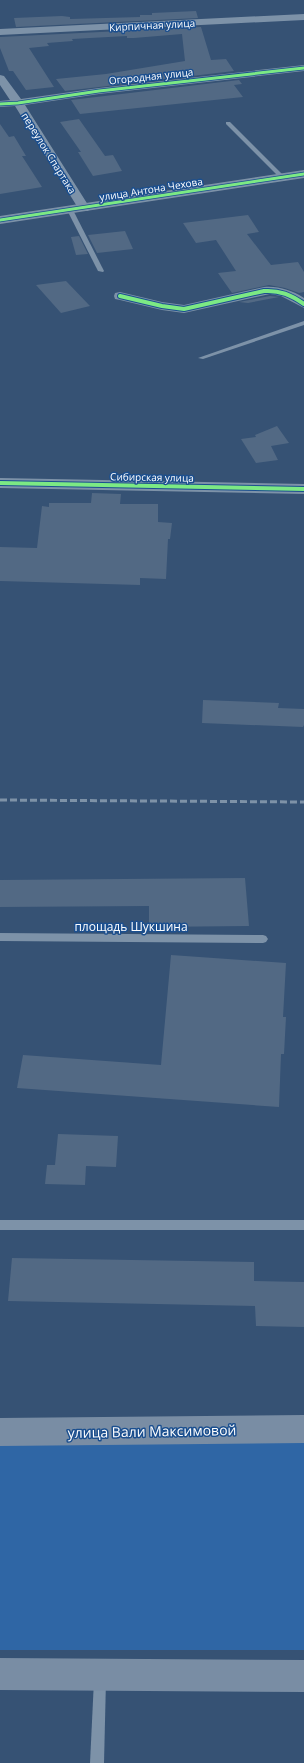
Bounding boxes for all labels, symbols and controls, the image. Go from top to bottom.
street label: Кирпичная улица [109,16,195,34]
street label: Огородная улица [108,65,194,87]
street label: переулок Спартака [18,110,80,196]
street label: улица Антона Чехова [98,174,204,204]
street label: Сибирская улица [110,469,194,485]
street label: площадь Шукшина [74,918,188,935]
street label: улица Вали Максимовой [67,1420,237,1442]

